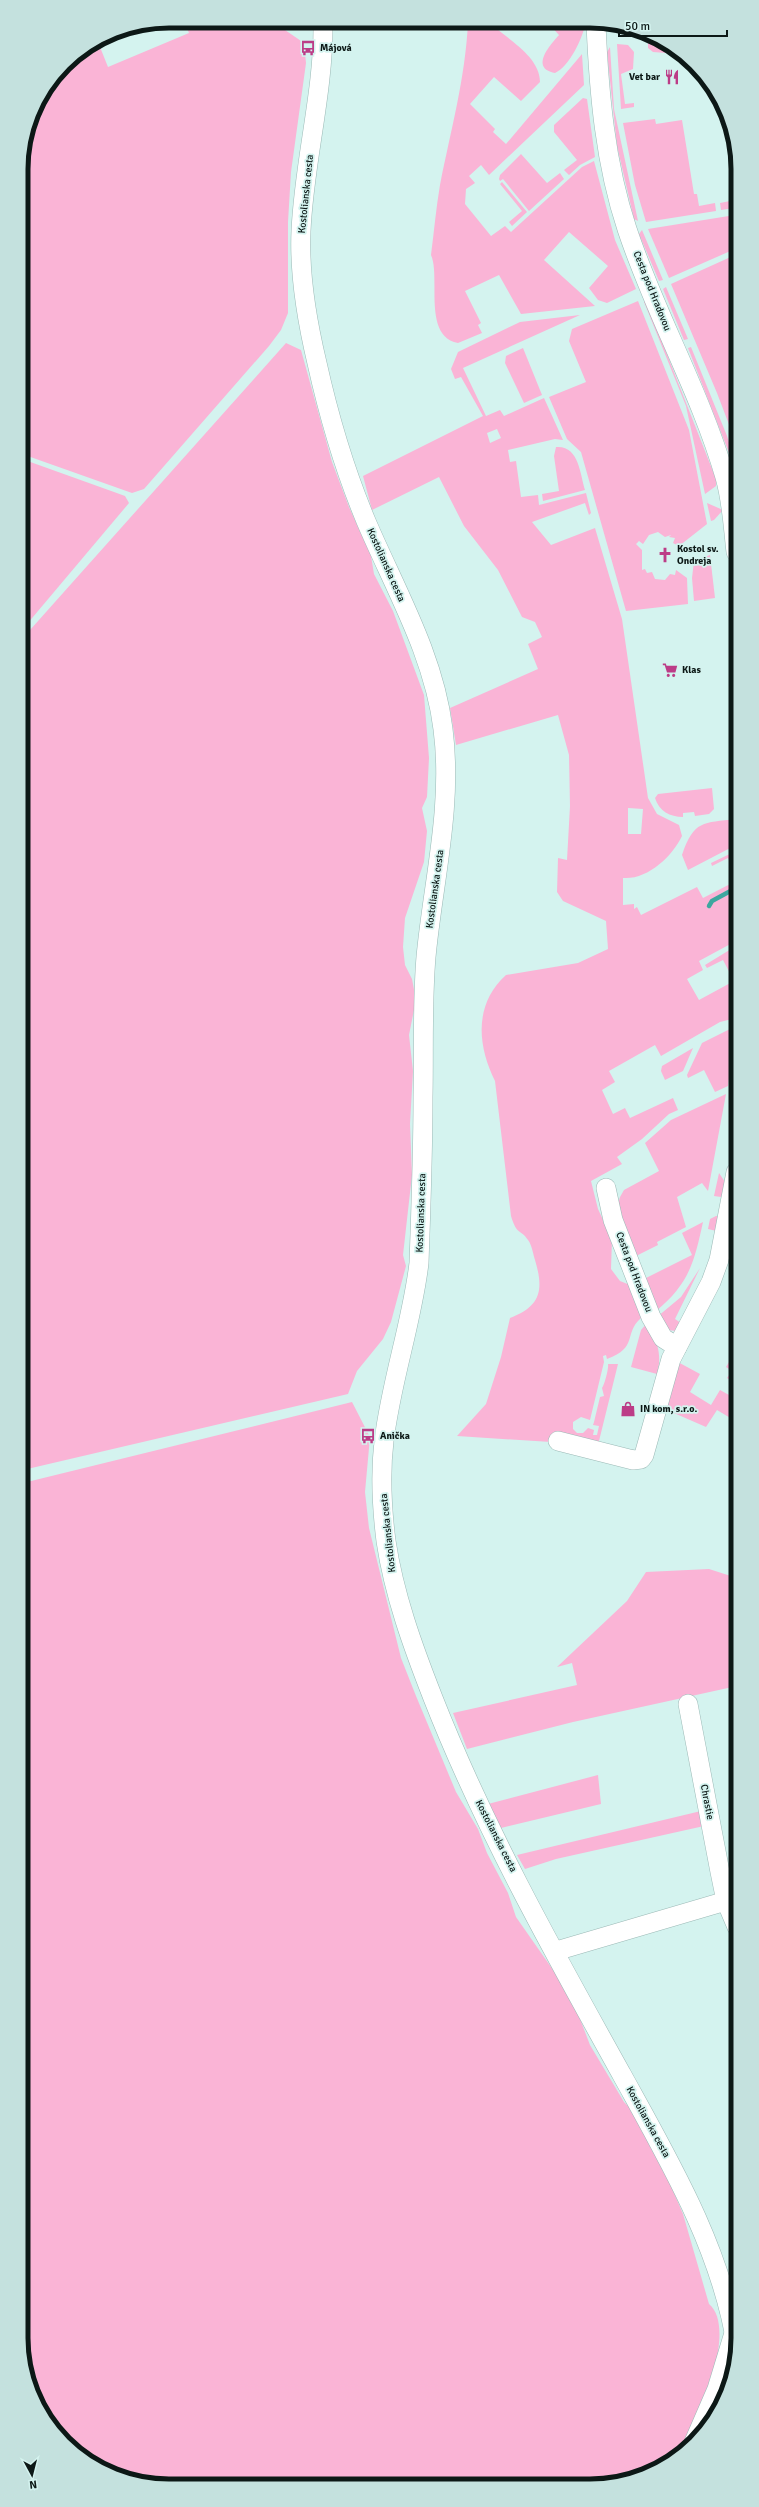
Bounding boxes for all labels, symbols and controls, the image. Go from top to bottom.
scale bar [619,12,727,38]
text: 50 m [625,19,650,34]
bus stop icon: Májová [299,39,317,57]
place label: Májová [320,42,352,54]
restaurant icon: Vet bar [663,68,681,86]
place label: Vet bar [629,71,660,83]
street label: Kostolianska cesta [296,154,316,234]
street label: Cesta pod Hradovou [631,249,673,333]
street label: Kostolianska cesta [364,526,408,604]
place label: Kostol sv. Ondreja [677,543,719,567]
church icon: Kostol sv. Ondreja [656,546,674,564]
supermarket icon: Klas [661,661,679,679]
place label: Klas [682,664,701,676]
street label: Kostolianska cesta [424,849,446,929]
street label: Kostolianska cesta [414,1173,428,1253]
street label: Cesta pod Hradovou [613,1230,655,1314]
shop icon: IN kom, s.r.o. [619,1400,637,1418]
place label: IN kom, s.r.o. [640,1403,697,1415]
bus stop icon: Anička [359,1427,377,1445]
place label: Anička [380,1430,410,1442]
street label: Kostolianska cesta [378,1493,398,1573]
street label: Chrastie [698,1783,716,1821]
street label: Kostolianska cesta [473,1798,519,1874]
street label: Kostolianska cesta [624,2084,672,2160]
north arrow [12,2455,52,2495]
text: N [29,2478,38,2491]

